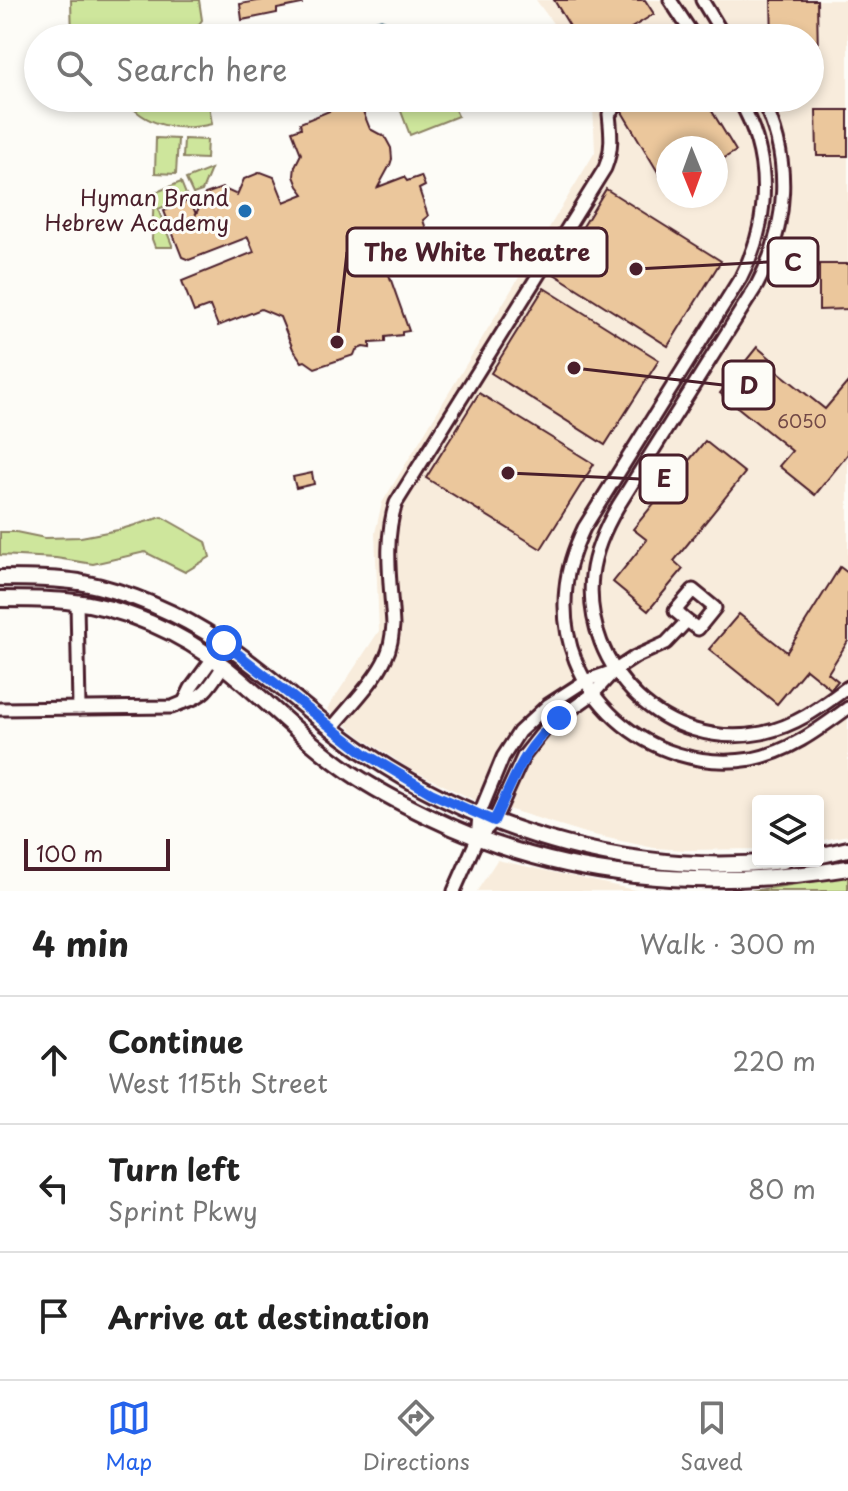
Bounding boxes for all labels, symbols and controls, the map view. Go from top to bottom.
search box [24,24,824,112]
icon: search [52,46,96,90]
text: Search here [116,46,288,91]
north arrow [656,136,728,208]
place label: Hyman Brand Hebrew Academy [44,180,229,238]
marker: Hyman Brand Hebrew Academy [236,202,254,220]
callout: The White Theatre [347,228,607,276]
text: The White Theatre [364,233,590,269]
callout: C [768,238,818,286]
text: C [784,243,802,279]
callout: D [723,361,774,409]
text: D [739,366,759,402]
house number: 6050 [777,407,827,434]
callout: E [640,455,687,503]
text: E [657,459,672,495]
route start [206,625,242,661]
route end [541,700,577,736]
map controls [752,795,824,867]
button: layers [752,795,824,867]
scale bar [24,835,170,871]
text: 100 m [36,836,103,869]
text: 4 min [32,917,129,969]
text: Walk · 300 m [640,924,816,963]
text: Continue [108,1018,243,1063]
icon: ahead [32,1038,76,1082]
text: 220 m [732,1041,816,1080]
text: West 115th Street [108,1063,328,1102]
text: Turn left [108,1146,240,1191]
icon: left [32,1166,76,1210]
text: 80 m [748,1169,816,1208]
text: Sprint Pkwy [108,1191,258,1230]
icon: arrive [32,1294,76,1338]
text: Arrive at destination [108,1294,430,1339]
tab: Map [105,1396,152,1477]
tab: Directions [363,1396,470,1477]
tab: Saved [680,1396,743,1477]

